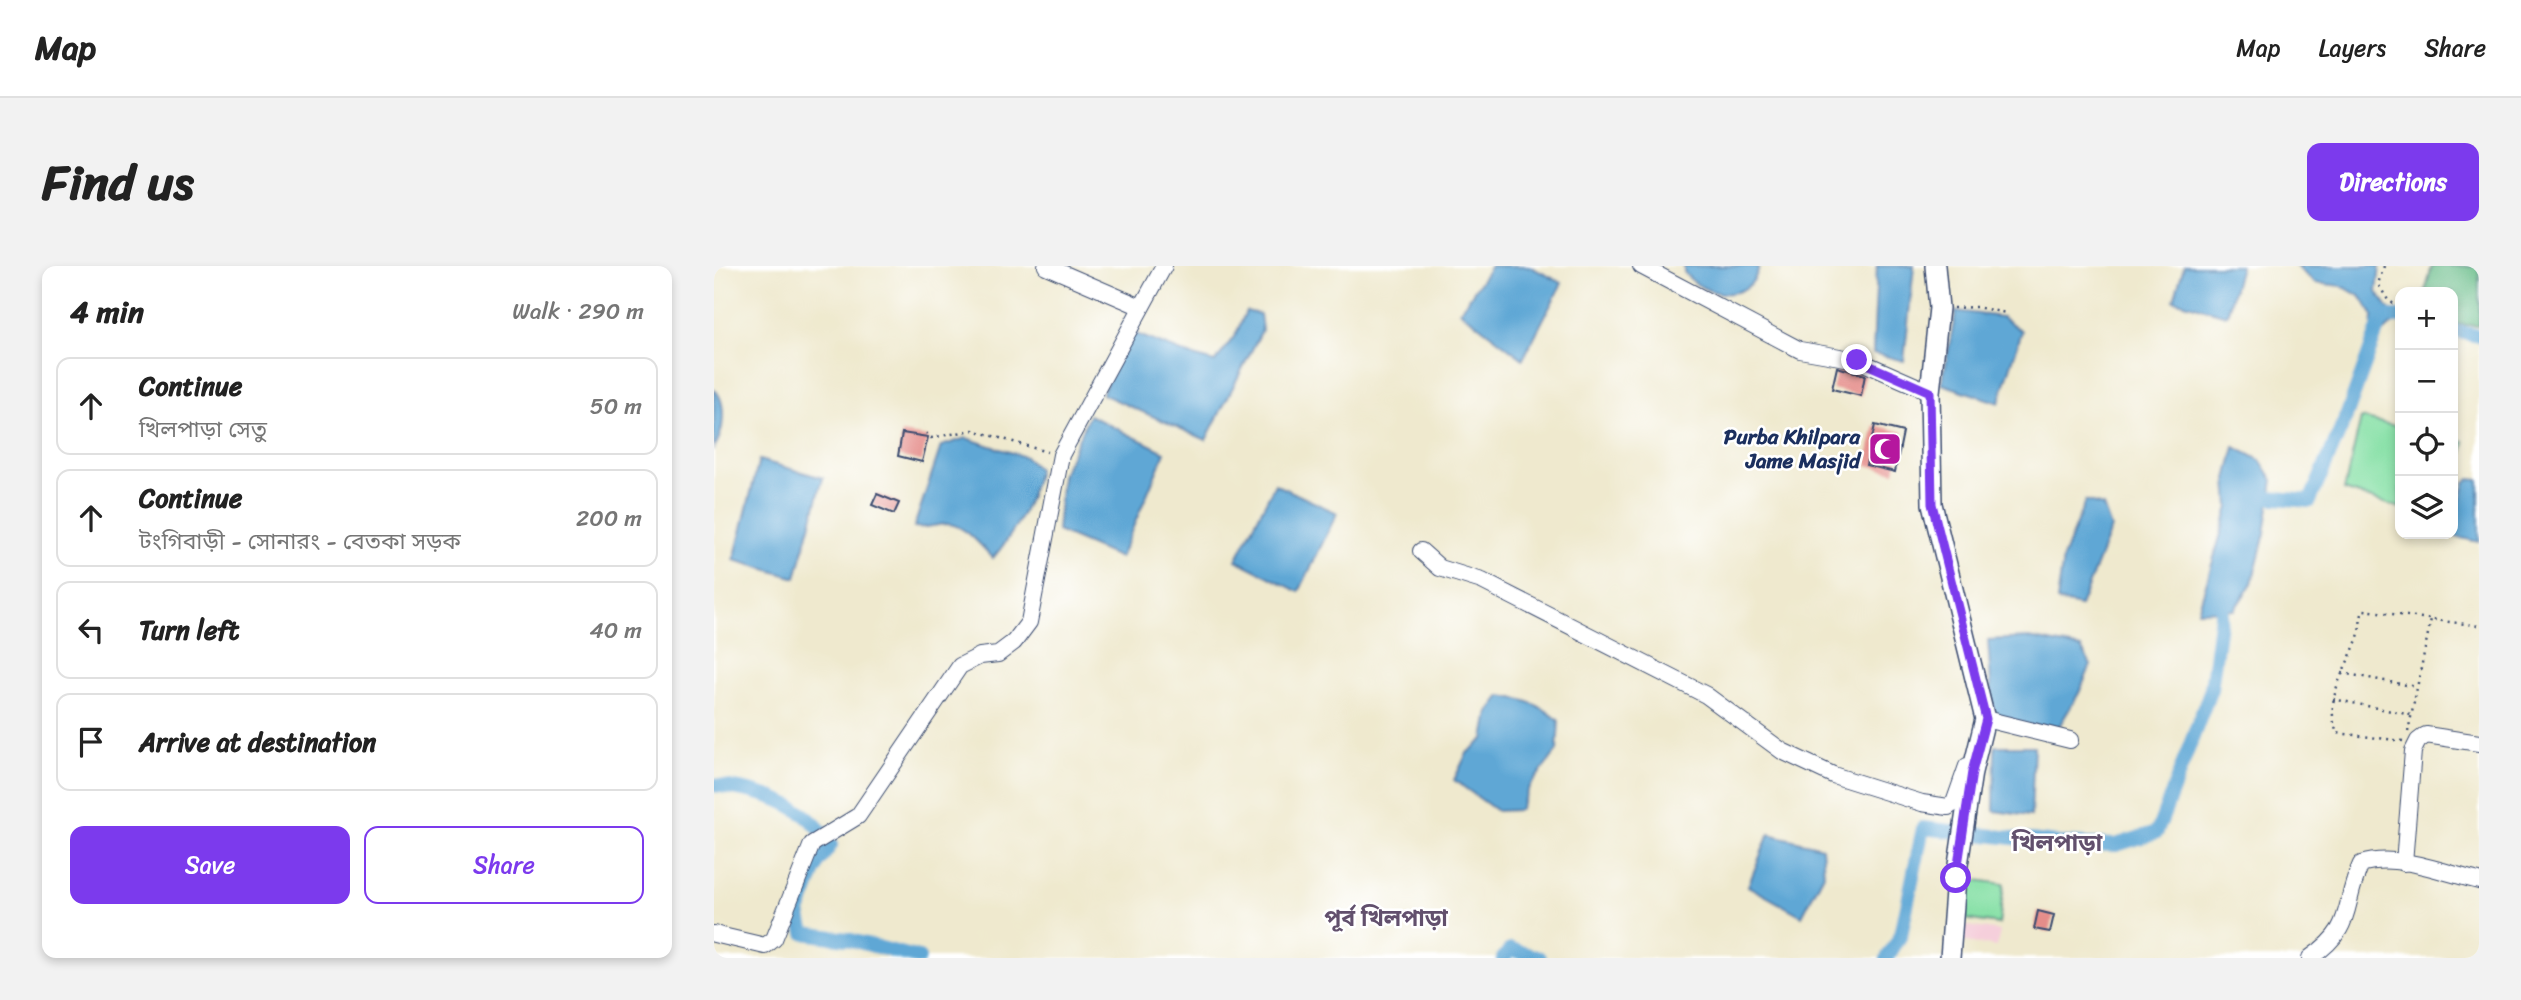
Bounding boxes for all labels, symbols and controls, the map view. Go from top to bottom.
text: Map [35,19,96,77]
text: Map [2236,27,2281,69]
text: Layers [2319,27,2386,69]
text: Share [2424,27,2486,69]
text: Find us [42,139,194,226]
button: Directions [2307,143,2479,221]
text: 4 min [70,285,144,339]
map controls [2395,287,2458,539]
button: + [2395,287,2458,350]
text: Walk · 290 m [512,291,644,332]
route end [1841,344,1872,375]
button: − [2395,350,2458,413]
text: Continue [139,363,242,409]
text: 50 m [590,386,642,427]
icon: ahead [72,387,110,425]
text: খিলপাড়া সেতু [139,409,267,450]
button: locate [2395,413,2458,476]
place label: Purba Khilpara Jame Masjid [1724,418,1862,480]
mosque icon: Purba Khilpara Jame Masjid [1866,430,1904,468]
text: Continue [139,475,242,521]
button: layers [2395,476,2458,539]
text: 200 m [576,498,642,539]
icon: ahead [72,499,110,537]
text: টংগিবাড়ী - সোনারং - বেতকা সড়ক [139,521,461,562]
text: Turn left [139,607,239,653]
text: 40 m [589,610,642,651]
icon: left [72,611,110,649]
text: Arrive at destination [139,719,376,765]
icon: arrive [72,723,110,761]
district label: খিলপাড়া [2011,822,2104,864]
button: Save [70,826,350,904]
button: Share [364,826,644,904]
route start [1940,862,1971,893]
district label: পূর্ব খিলপাড়া [1324,898,1448,939]

